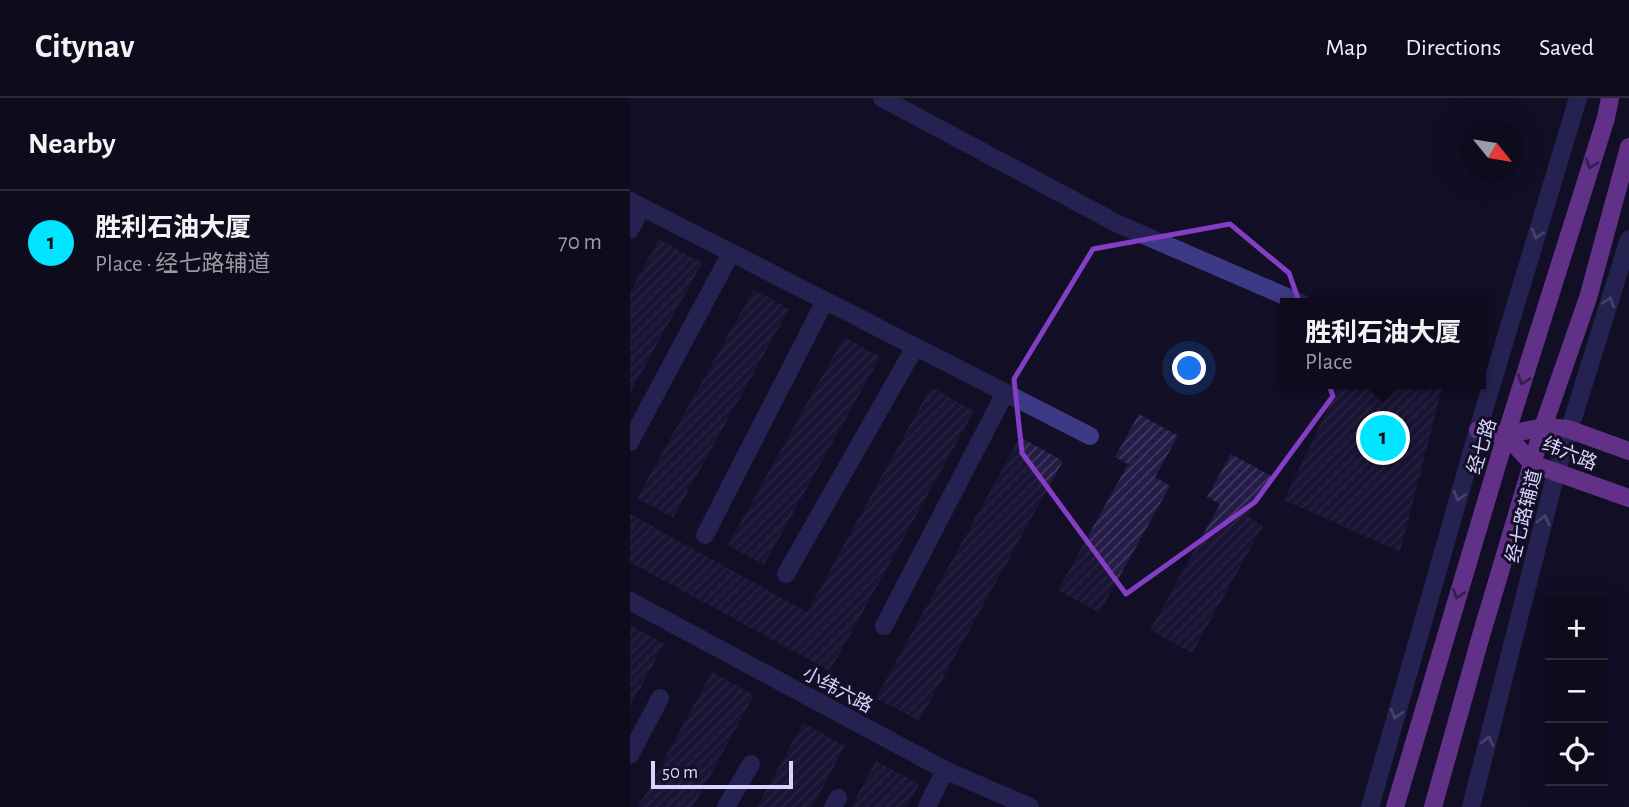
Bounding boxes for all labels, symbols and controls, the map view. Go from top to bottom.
text: Citynav [35,31,134,64]
text: Map [1325,36,1367,60]
text: Directions [1405,36,1501,60]
text: Saved [1539,36,1594,60]
north arrow [1461,119,1524,182]
text: Nearby [28,129,116,159]
one-way arrow [1585,157,1600,169]
text: 胜利石油大厦 [95,215,251,241]
one-way arrow [1530,228,1545,240]
text: 1 [47,231,55,254]
text: 70 m [558,231,602,254]
text: Place · 经七路辅道 [95,253,271,276]
one-way arrow [1601,297,1615,309]
popup [1280,298,1486,389]
text: 胜利石油大厦 [1305,320,1461,346]
your location [1172,351,1206,385]
text: Place [1305,351,1353,374]
one-way arrow [1517,374,1531,386]
pin: 1 [1360,412,1406,464]
street label: 经七路 [1464,416,1500,476]
street label: 纬六路 [1539,434,1600,474]
street label: 经七路辅道 [1503,468,1545,565]
one-way arrow [1453,489,1468,501]
one-way arrow [1536,514,1550,526]
one-way arrow [1452,588,1467,600]
map controls [1545,597,1608,786]
button: + [1545,597,1608,660]
button: − [1545,660,1608,723]
street label: 小纬六路 [799,663,876,717]
one-way arrow [1390,708,1405,720]
button: locate [1545,723,1608,786]
one-way arrow [1480,735,1494,747]
scale bar [651,758,793,790]
text: 50 m [662,763,698,782]

